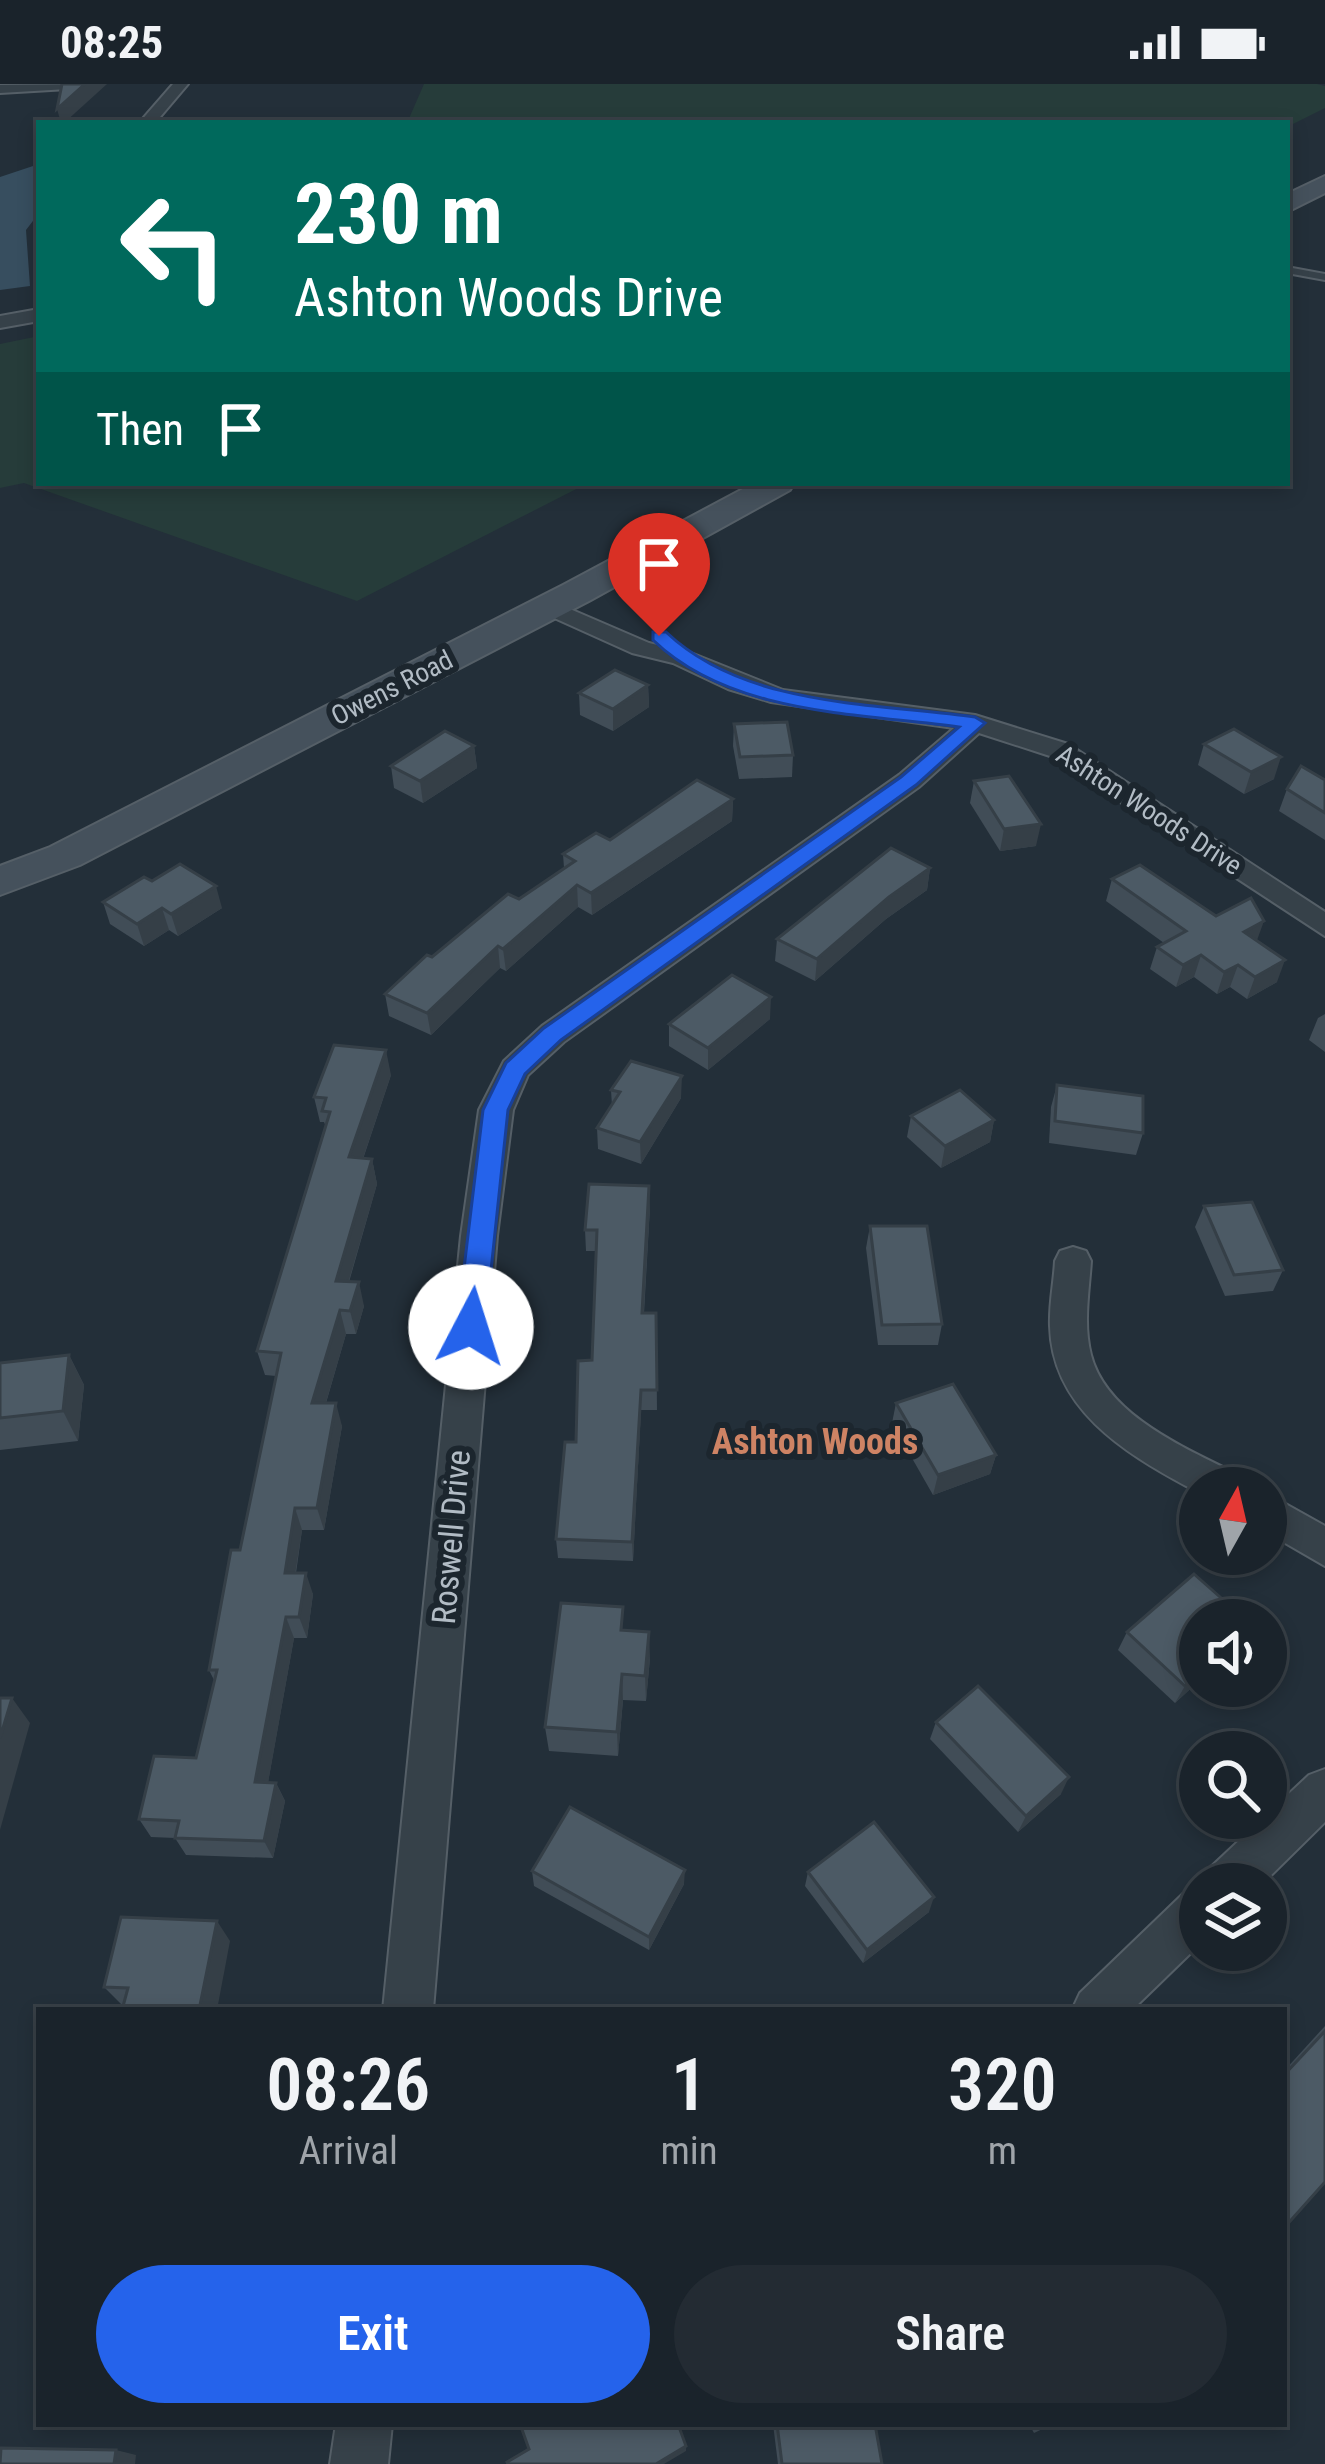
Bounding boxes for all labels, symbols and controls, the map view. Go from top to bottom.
text: 08:25 [60,16,163,69]
text: 230 m [294,165,503,264]
icon: left [96,168,252,324]
text: Ashton Woods Drive [294,266,723,329]
icon: arrive [208,396,274,462]
text: Then [96,403,184,456]
pin [608,513,710,636]
icon: arrive [626,531,692,597]
street label: Owens Road [326,644,458,732]
street label: Ashton Woods Drive [1050,738,1248,882]
position arrow [408,1264,534,1390]
district label: Ashton Woods [712,1421,918,1463]
street label: Roswell Drive [424,1448,478,1626]
north arrow [1179,1467,1287,1575]
map controls [1179,1467,1287,1971]
button: sound [1179,1599,1287,1707]
button: search [1179,1731,1287,1839]
button: layers [1179,1863,1287,1971]
text: 08:26 [266,2043,430,2128]
text: 1 [671,2043,707,2128]
text: 320 [948,2043,1057,2128]
text: Arrival [299,2128,398,2174]
text: min [661,2128,718,2174]
text: m [988,2128,1017,2174]
button: Exit [96,2265,650,2403]
button: Share [674,2265,1227,2403]

